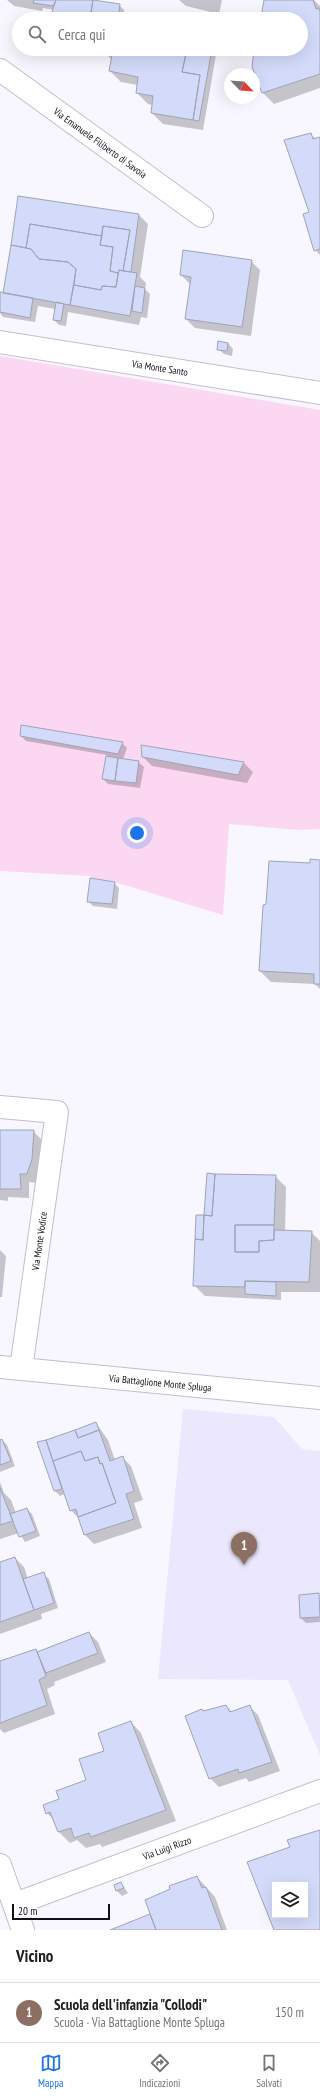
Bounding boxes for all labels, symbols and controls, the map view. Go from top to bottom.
search box [12,12,308,56]
icon: search [26,23,48,45]
text: Cerca qui [58,25,106,44]
north arrow [224,68,260,104]
street label: Via Emanuele Filiberto di Savoia [50,104,149,181]
street label: Via Monte Santo [130,357,189,379]
your location [127,823,147,843]
street label: Via Monte Vodice [29,1211,50,1272]
street label: Via Battaglione Monte Spluga [107,1372,212,1394]
pin: 1 [231,1532,257,1565]
street label: Via Luigi Rizzo [140,1833,193,1863]
map controls [272,1882,308,1918]
button: layers [272,1882,308,1918]
scale bar [12,1902,110,1921]
text: 20 m [18,1904,37,1918]
text: Vicino [16,1945,53,1967]
text: Scuola dell'infanzia "Collodi" [54,1995,207,2014]
text: 1 [26,2004,32,2021]
text: 150 m [275,2004,304,2021]
text: Scuola · Via Battaglione Monte Spluga [54,2014,225,2031]
tab: Mappa [38,2052,63,2090]
tab: Indicazioni [139,2052,180,2090]
tab: Salvati [256,2052,282,2090]

